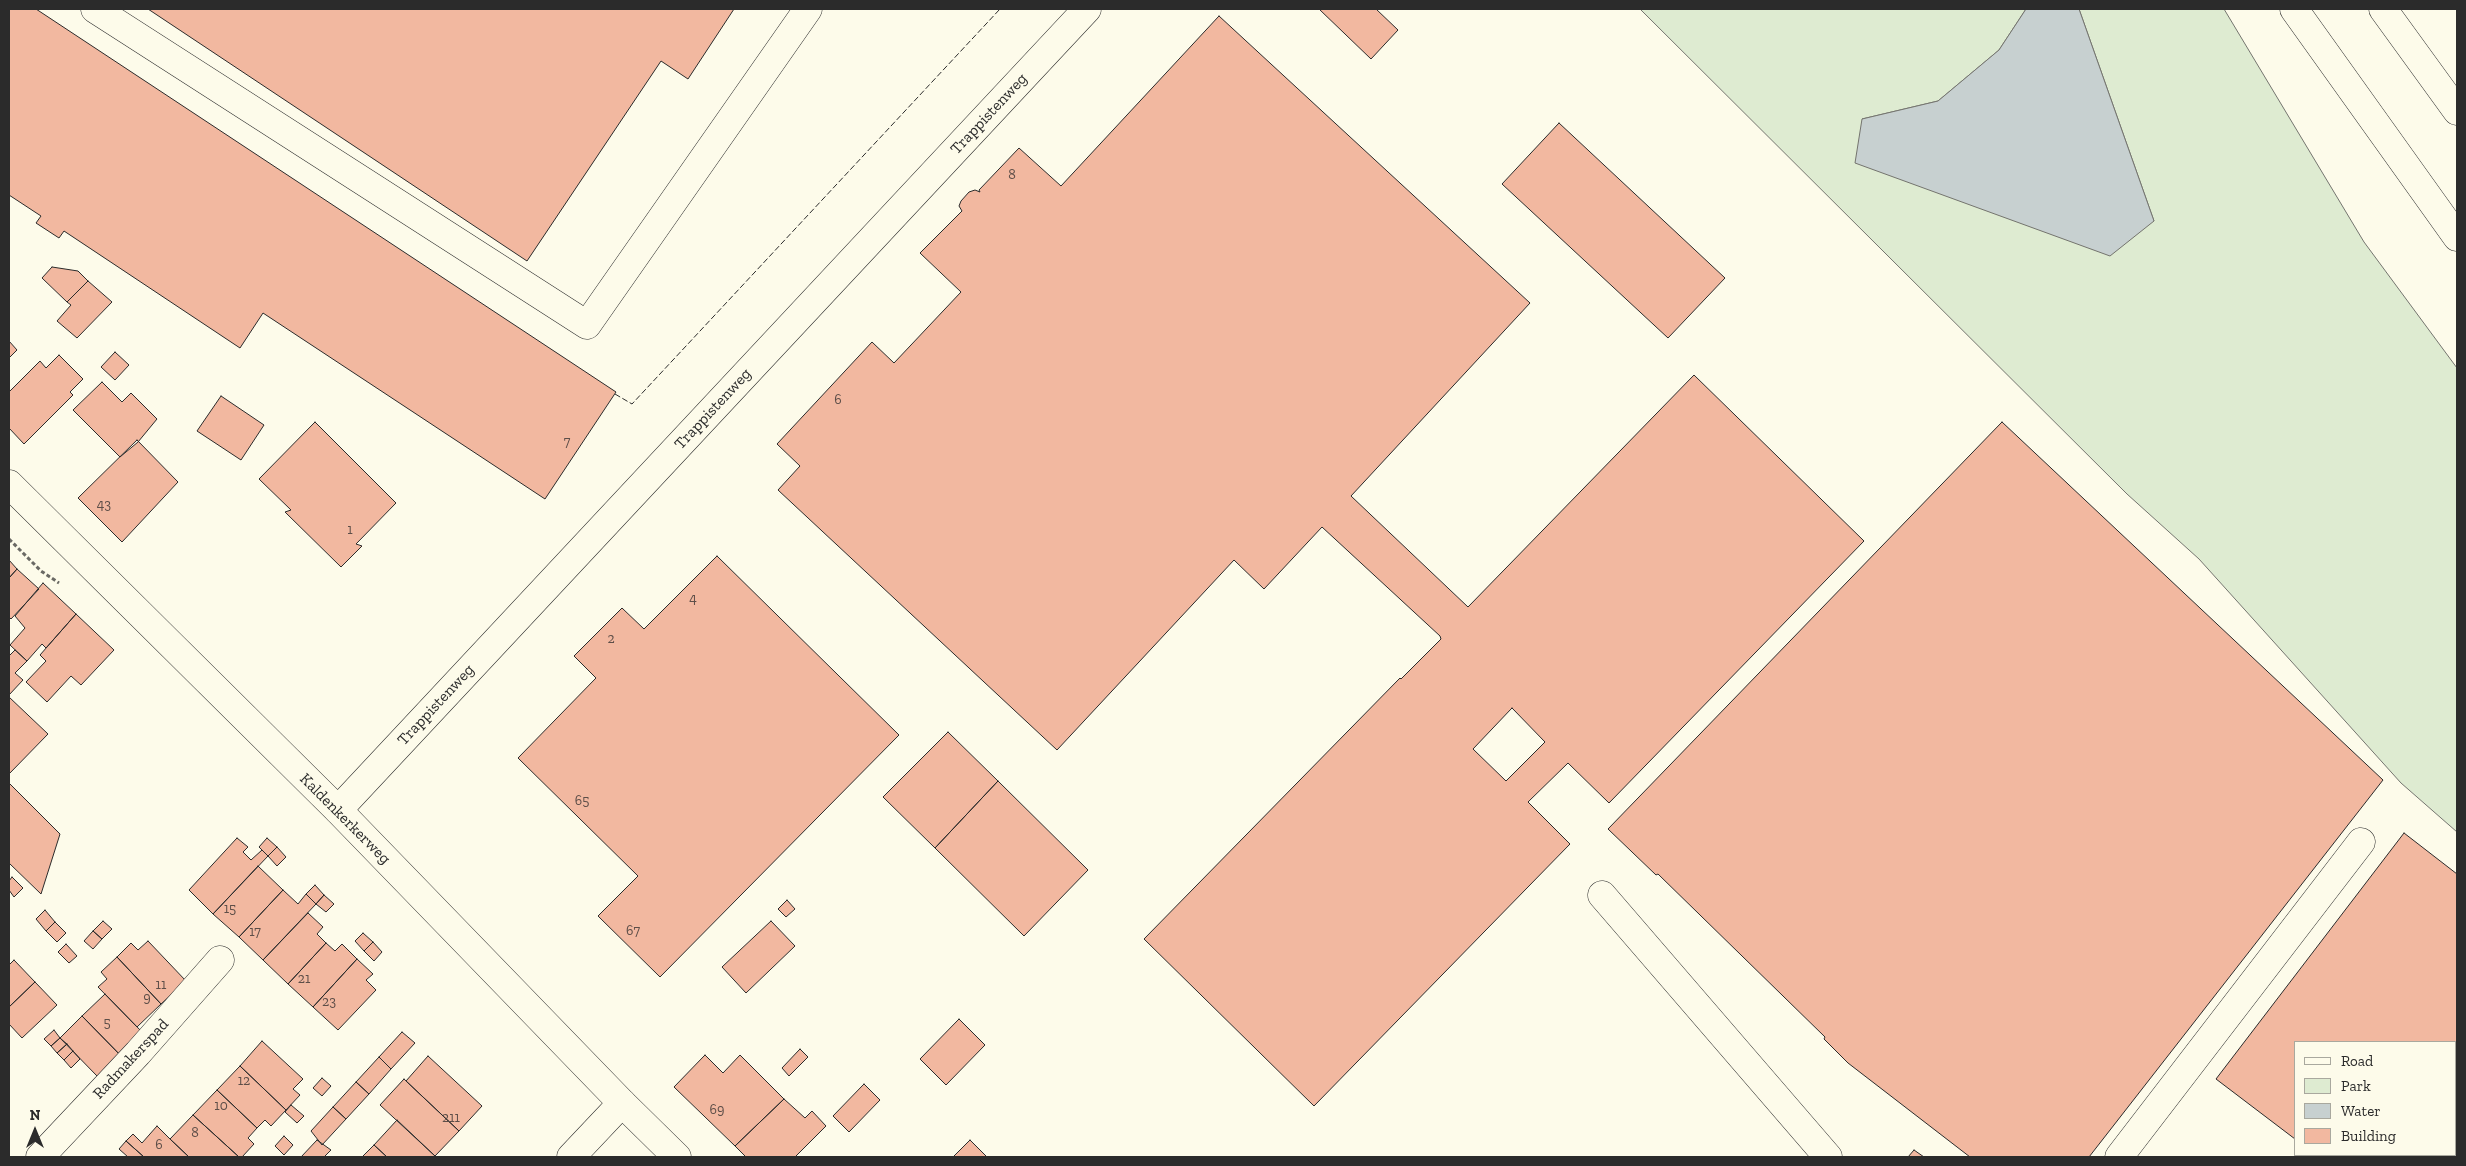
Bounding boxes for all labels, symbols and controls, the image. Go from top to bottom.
street label: Trappistenweg [947,69,1031,159]
house number: 8 [1008,167,1016,183]
street label: Trappistenweg [671,364,755,454]
house number: 6 [834,392,842,408]
house number: 7 [564,434,570,450]
house number: 43 [97,497,111,513]
house number: 1 [347,522,353,538]
house number: 4 [689,591,697,607]
house number: 2 [607,631,615,647]
street label: Trappistenweg [394,660,478,750]
street label: Kaldenkerkerweg [296,770,394,868]
house number: 65 [575,793,589,809]
house number: 15 [224,901,236,917]
house number: 67 [626,923,640,939]
house number: 17 [249,924,261,940]
house number: 21 [298,971,310,987]
house number: 11 [156,977,166,993]
house number: 9 [143,990,151,1006]
house number: 23 [322,994,336,1010]
street label: Radmakerspad [89,1015,173,1103]
house number: 5 [103,1015,111,1031]
legend [2294,1041,2456,1156]
text: Road [2341,1052,2373,1070]
house number: 12 [238,1073,250,1089]
text: Park [2341,1077,2371,1095]
house number: 10 [214,1098,228,1114]
house number: 69 [710,1102,724,1118]
text: Water [2341,1102,2381,1120]
north arrow [10,1106,60,1156]
text: N [30,1107,40,1124]
house number: 211 [442,1110,460,1126]
house number: 8 [191,1125,199,1141]
text: Building [2341,1127,2396,1145]
house number: 6 [155,1137,163,1153]

